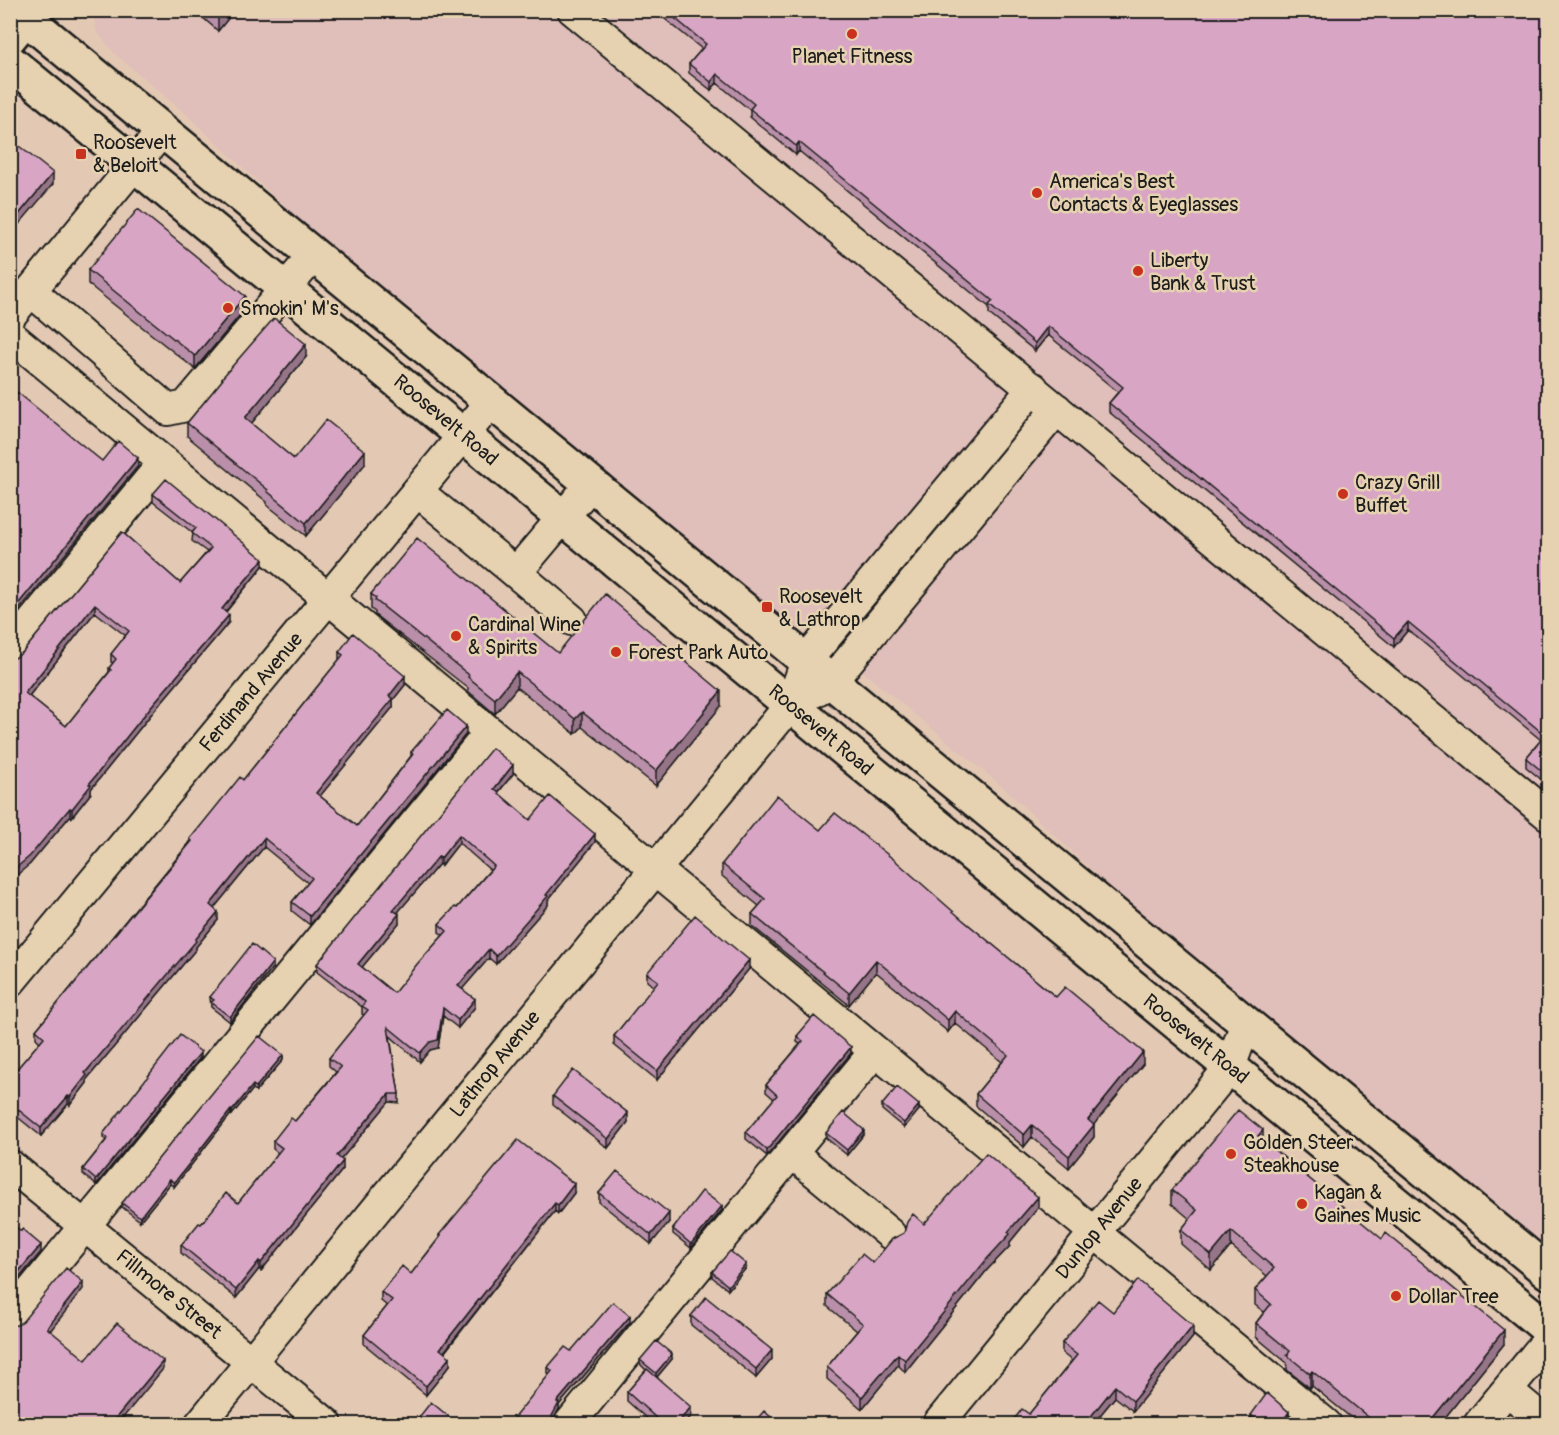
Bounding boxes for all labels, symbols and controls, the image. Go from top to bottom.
marker: Planet Fitness [845,27,859,41]
place label: Planet Fitness [792,44,912,69]
place label: Roosevelt & Beloit [93,130,177,178]
marker: Roosevelt & Beloit [74,147,88,161]
place label: America's Best Contacts & Eyeglasses [1049,169,1238,217]
marker: America's Best Contacts & Eyeglasses [1030,186,1044,200]
place label: Liberty Bank & Trust [1150,248,1257,296]
marker: Liberty Bank & Trust [1131,264,1145,278]
place label: Smokin' M's [240,296,339,321]
marker: Smokin' M's [221,301,235,315]
street label: Roosevelt Road [388,369,504,471]
place label: Crazy Grill Buffet [1355,470,1441,518]
marker: Crazy Grill Buffet [1336,487,1350,501]
place label: Roosevelt & Lathrop [779,584,863,632]
marker: Roosevelt & Lathrop [760,600,774,614]
place label: Cardinal Wine & Spirits [468,612,581,660]
street label: Ferdinand Avenue [194,627,308,757]
marker: Cardinal Wine & Spirits [449,629,463,643]
place label: Forest Park Auto [628,640,768,665]
marker: Forest Park Auto [609,645,623,659]
street label: Roosevelt Road [763,679,879,781]
street label: Roosevelt Road [1138,989,1254,1089]
street label: Lathrop Avenue [444,1005,546,1123]
place label: Golden Steer Steakhouse [1243,1130,1353,1178]
marker: Golden Steer Steakhouse [1224,1147,1238,1161]
street label: Dunlop Avenue [1050,1172,1148,1284]
place label: Kagan & Gaines Music [1314,1180,1422,1228]
marker: Kagan & Gaines Music [1295,1197,1309,1211]
street label: Fillmore Street [111,1244,228,1345]
place label: Dollar Tree [1408,1284,1499,1309]
marker: Dollar Tree [1389,1289,1403,1303]

